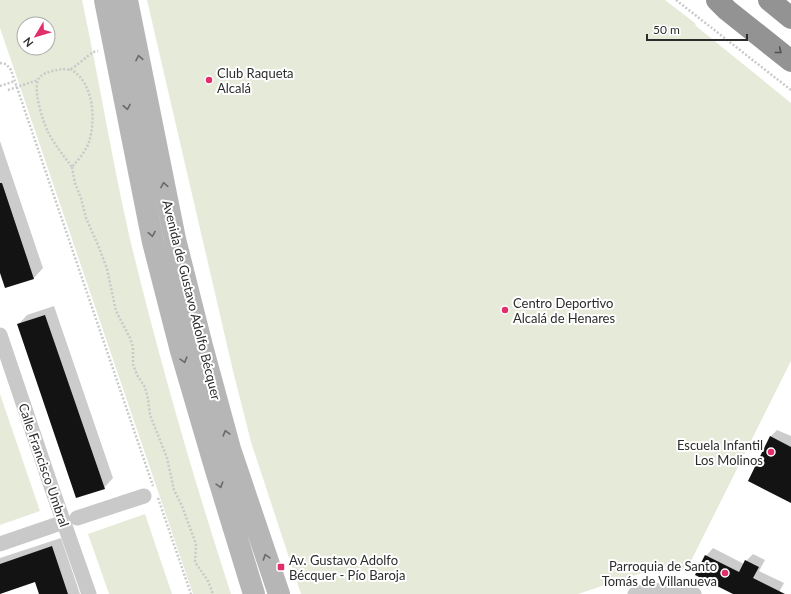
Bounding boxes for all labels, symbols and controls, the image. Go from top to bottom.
north arrow [16,16,56,56]
scale bar [647,16,747,42]
text: 50 m [653,22,680,37]
text: N [20,35,35,50]
one-way arrow [774,47,781,54]
one-way arrow [135,54,143,61]
place label: Club Raqueta Alcalá [217,65,294,96]
marker: Club Raqueta Alcalá [204,75,214,85]
one-way arrow [122,104,130,110]
one-way arrow [161,182,169,188]
street label: Avenida de Gustavo Adolfo Bécquer [159,198,225,402]
one-way arrow [147,231,155,237]
place label: Centro Deportivo Alcalá de Henares [513,295,615,326]
marker: Centro Deportivo Alcalá de Henares [500,305,510,315]
one-way arrow [179,357,188,364]
street label: Calle Francisco Umbral [15,401,73,529]
one-way arrow [222,430,231,437]
place label: Escuela Infantil Los Molinos [677,437,763,468]
marker: Escuela Infantil Los Molinos [766,447,776,457]
one-way arrow [215,481,224,488]
place label: Av. Gustavo Adolfo Bécquer - Pío Baroja [289,552,405,583]
one-way arrow [262,554,271,561]
place label: Parroquia de Santo Tomás de Villanueva [602,558,717,589]
marker: Av. Gustavo Adolfo Bécquer - Pío Baroja [276,562,286,572]
marker: Parroquia de Santo Tomás de Villanueva [720,568,730,578]

